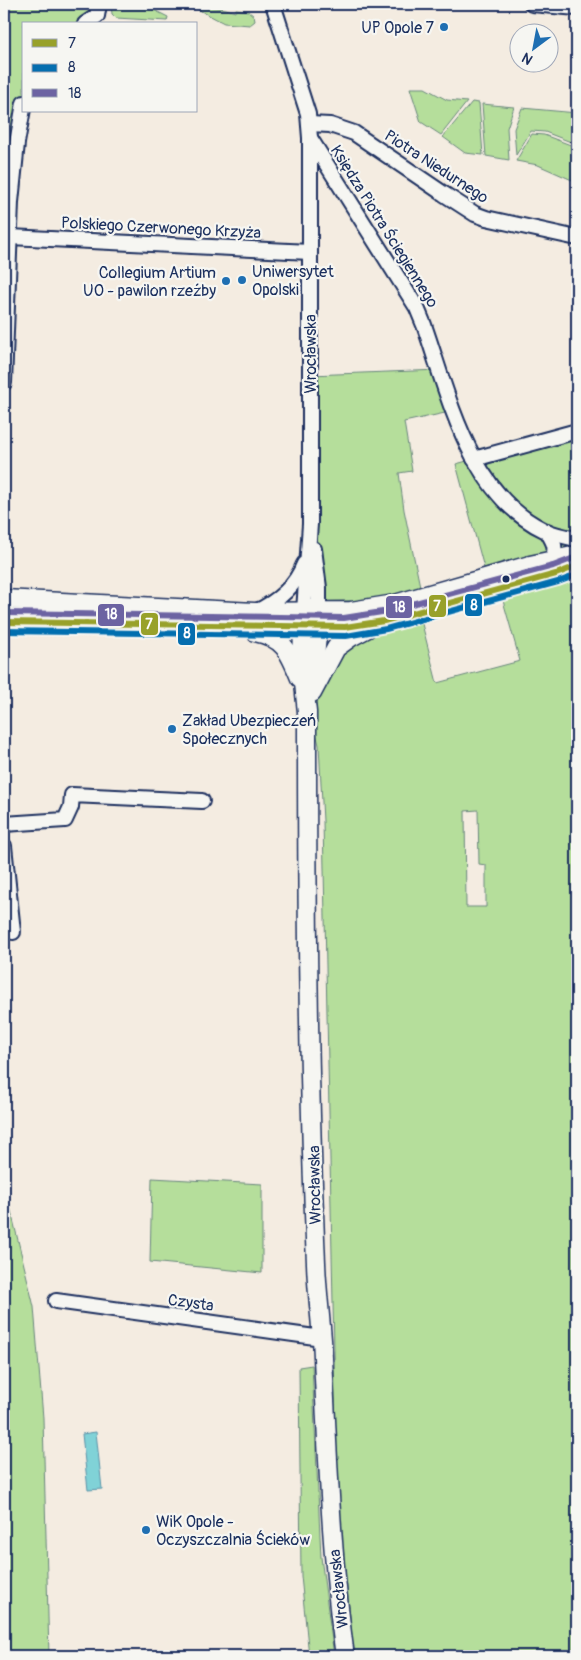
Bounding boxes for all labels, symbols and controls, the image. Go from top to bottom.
place label: UP Opole 7 [361,18,435,38]
marker: UP Opole 7 [438,21,450,33]
legend [22,22,198,112]
north arrow [508,22,558,72]
text: 7 [68,34,76,53]
text: N [519,49,536,68]
text: 8 [68,58,76,77]
text: 18 [68,84,82,103]
street label: Piotra Niedurnego [381,126,493,208]
street label: Księdza Piotra Ściegiennego [326,141,443,312]
street label: Polskiego Czerwonego Krzyża [60,213,261,243]
place label: Uniwersytet Opolski [252,262,334,300]
place label: Collegium Artium UO - pawilon rzeźby [83,263,216,301]
marker: Uniwersytet Opolski [236,274,248,286]
marker: Collegium Artium UO - pawilon rzeźby [220,275,232,287]
street label: Wrocławska [301,314,321,394]
unlabelled marker [501,574,511,584]
line badge: 8 [464,593,483,617]
line badge: 7 [428,594,447,618]
line badge: 18 [385,595,413,619]
text: 8 [470,597,478,614]
text: 7 [433,598,441,615]
text: 18 [393,599,405,616]
line badge: 18 [97,603,125,627]
text: 18 [105,606,117,623]
line badge: 7 [140,612,159,636]
text: 7 [145,616,153,633]
line badge: 8 [177,622,196,646]
text: 8 [183,625,191,642]
place label: Zakład Ubezpieczeń Społecznych [182,711,316,749]
marker: Zakład Ubezpieczeń Społecznych [166,723,178,735]
street label: Wrocławska [304,1145,326,1225]
street label: Czysta [167,1290,215,1316]
place label: WiK Opole - Oczyszczalnia Ścieków [156,1512,310,1550]
marker: WiK Opole - Oczyszczalnia Ścieków [140,1524,152,1536]
street label: Wrocławska [325,1548,353,1629]

